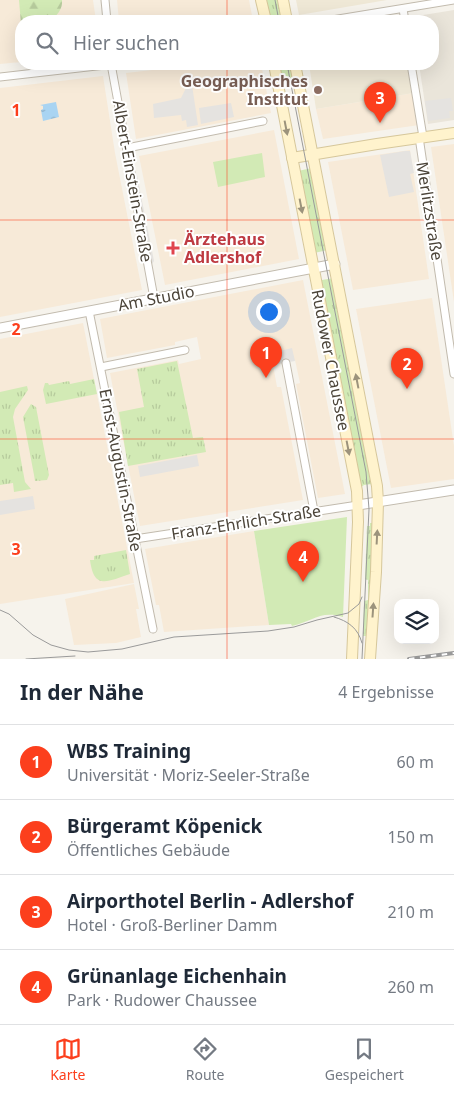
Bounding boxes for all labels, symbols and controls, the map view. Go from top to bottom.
search box [15,15,439,70]
icon: search [33,29,61,57]
text: Hier suchen [73,30,180,56]
place label: Geographisches Institut [181,70,308,110]
pin: 3 [364,82,396,123]
marker: Geographisches Institut [312,84,324,96]
street label: Albert-Einstein-Straße [108,98,158,264]
text: 1 [11,99,21,121]
one-way arrow [283,121,291,137]
street label: Merlitzstraße [411,160,449,262]
one-way arrow [298,199,306,215]
place label: Ärztehaus Adlershof [184,228,265,268]
marker: Ärztehaus Adlershof [166,241,180,255]
street label: Am Studio [116,280,196,316]
street label: Rudower Chaussee [306,287,356,433]
your location [256,299,282,325]
text: 2 [11,318,21,340]
pin: 1 [250,337,282,378]
pin: 2 [391,348,423,389]
one-way arrow [352,373,360,389]
street label: Ernst-Augustin-Straße [94,387,148,553]
one-way arrow [345,441,353,457]
street label: Franz-Ehrlich-Straße [169,499,323,545]
one-way arrow [373,529,381,545]
text: 3 [11,538,21,560]
pin: 4 [287,541,319,582]
map controls [394,599,439,644]
button: layers [394,599,439,644]
one-way arrow [370,602,378,618]
text: In der Nähe [20,678,144,706]
text: 4 Ergebnisse [338,681,434,703]
text: WBS Training [67,738,191,764]
text: 1 [31,751,41,773]
text: 60 m [397,751,434,773]
text: Universität · Moriz-Seeler-Straße [67,764,310,786]
text: Bürgeramt Köpenick [67,813,262,839]
text: 2 [31,826,41,848]
text: 150 m [387,826,434,848]
text: Öffentliches Gebäude [67,839,230,861]
text: Airporthotel Berlin - Adlershof [67,888,353,914]
text: 3 [31,901,41,923]
text: 210 m [387,901,434,923]
text: Hotel · Groß-Berliner Damm [67,914,277,936]
text: Grünanlage Eichenhain [67,963,287,989]
text: 4 [31,976,41,998]
text: 260 m [387,976,434,998]
text: Park · Rudower Chaussee [67,989,257,1011]
tab: Karte [50,1035,85,1084]
tab: Route [186,1035,224,1084]
tab: Gespeichert [325,1035,404,1084]

